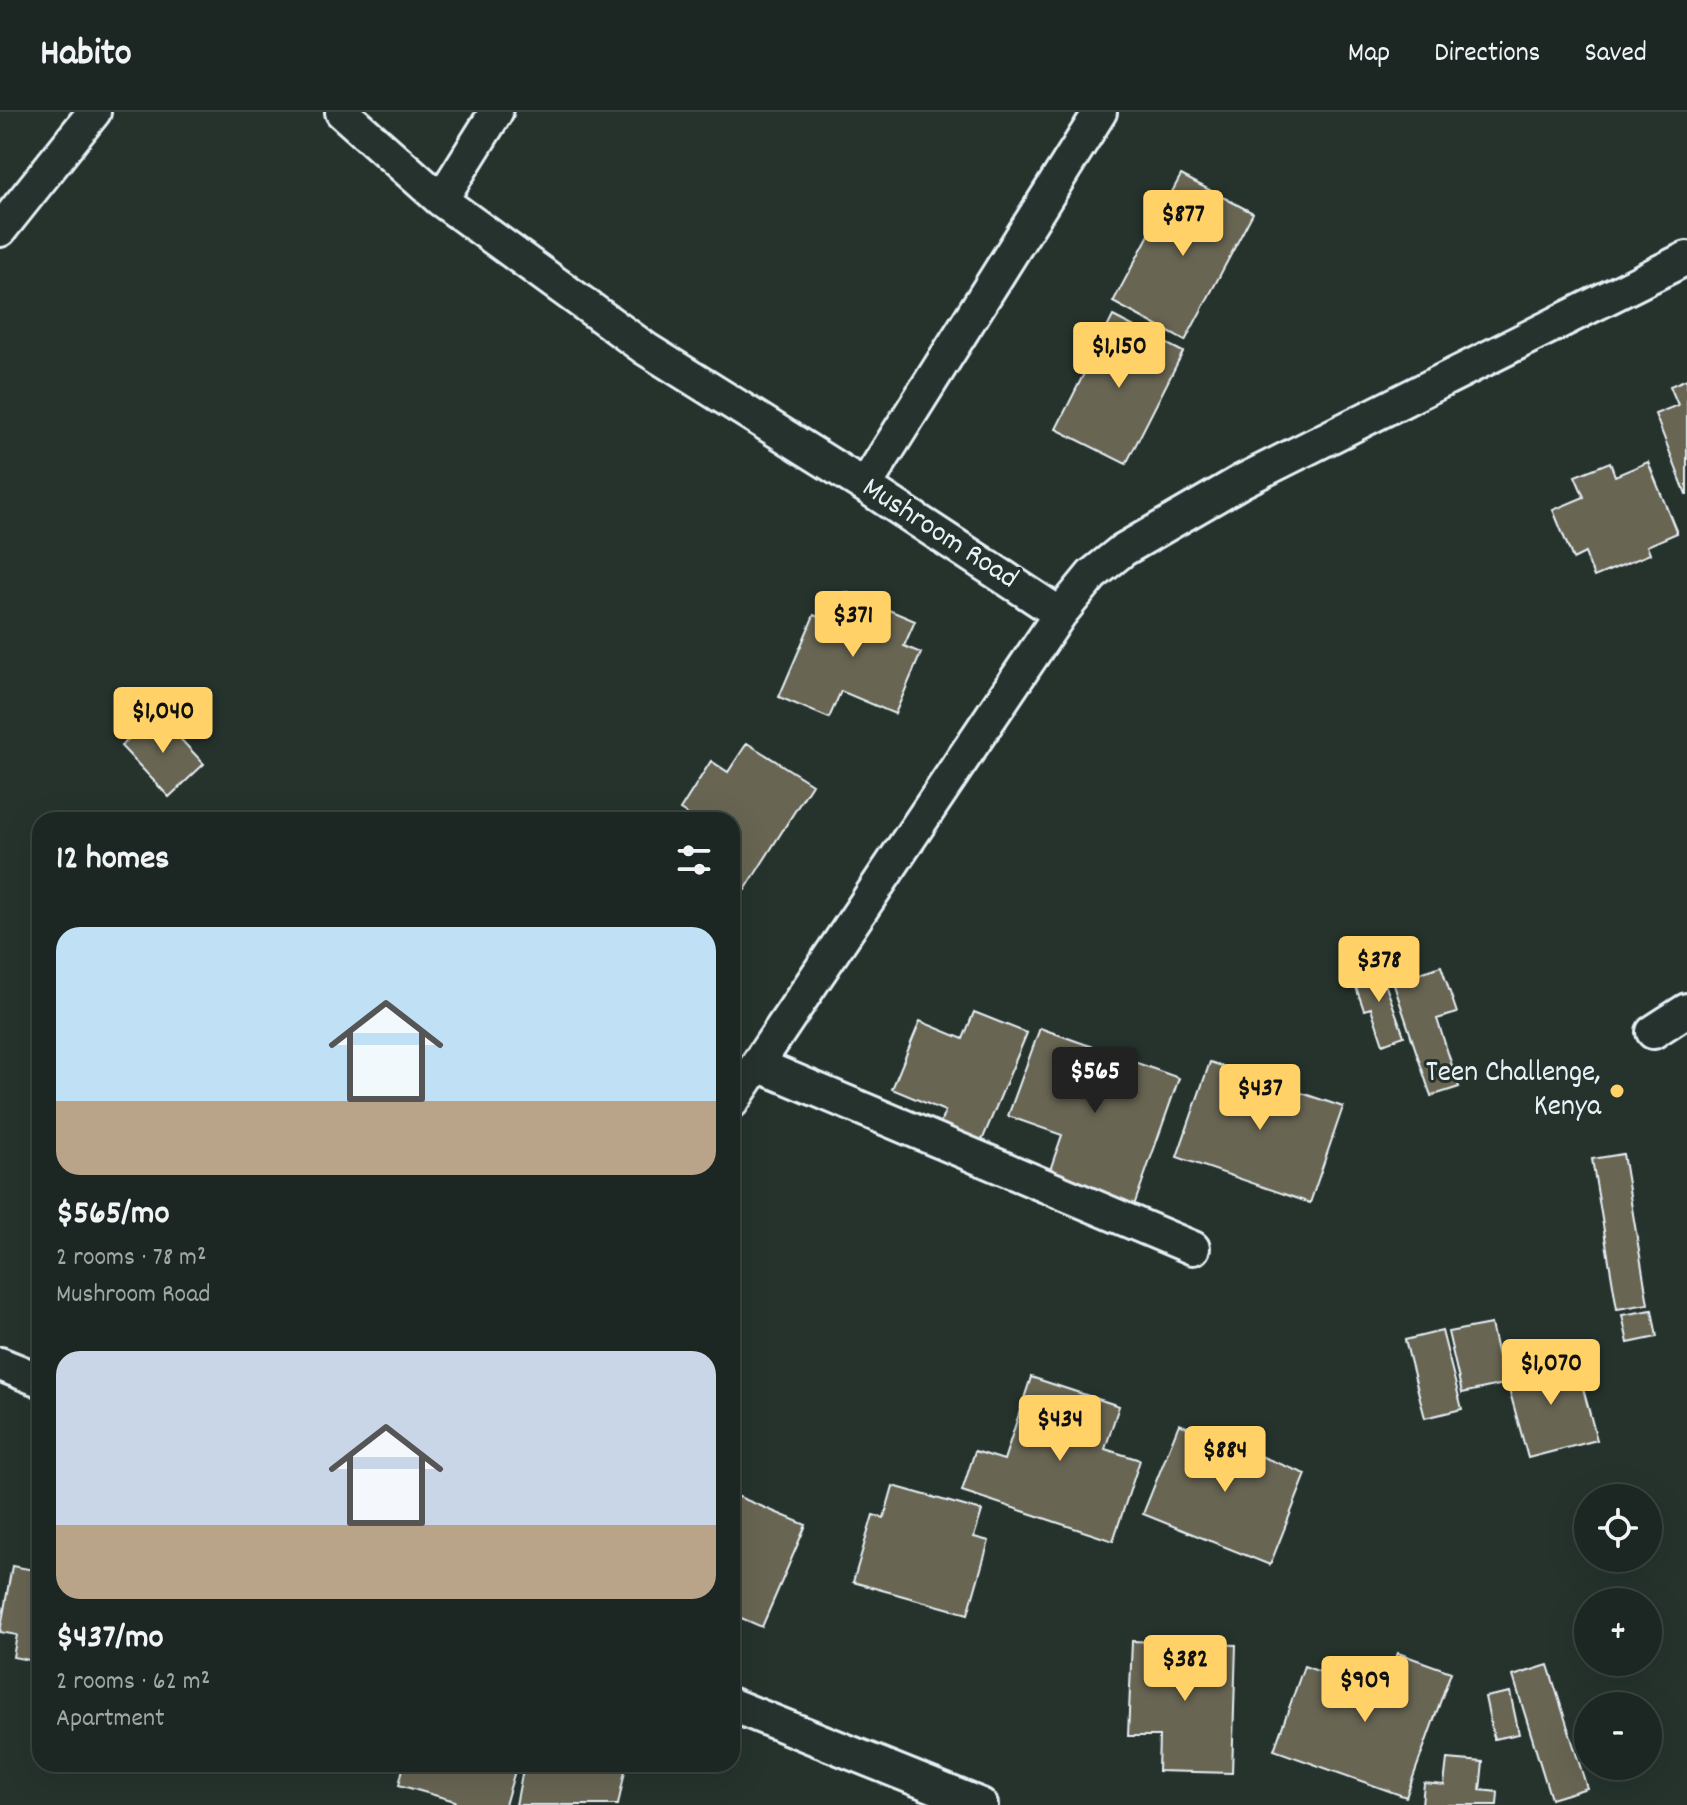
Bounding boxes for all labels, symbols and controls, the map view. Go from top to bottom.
text: Habito [40,28,132,83]
text: Map [1348,35,1390,75]
text: Directions [1434,35,1540,75]
text: Saved [1584,35,1647,75]
pin: $877 [1136,190,1230,258]
text: $877 [1161,197,1205,234]
pin: $1,150 [1054,322,1184,390]
text: $1,150 [1091,329,1147,366]
street label: Mushroom Road [853,468,1025,602]
pin: $371 [806,591,900,659]
text: $371 [833,598,873,635]
pin: $1,040 [98,687,228,755]
text: $1,040 [132,694,194,731]
text: 12 homes [56,836,169,885]
icon: filters [672,838,716,882]
pin: $378 [1332,936,1426,1004]
text: $378 [1356,943,1402,980]
icon: home [314,979,458,1123]
pin: $565 [1048,1047,1142,1115]
place label: Teen Challenge, Kenya [1426,1053,1602,1130]
text: $565 [1070,1054,1120,1091]
pin: $437 [1213,1064,1307,1132]
text: $437 [1237,1071,1283,1108]
marker: Teen Challenge, Kenya [1608,1082,1626,1100]
text: $565/mo [56,1191,170,1240]
text: 2 rooms · 78 m² [56,1240,206,1277]
text: Mushroom Road [56,1277,211,1314]
pin: $1,070 [1486,1339,1616,1407]
text: $1,070 [1520,1346,1582,1383]
pin: $434 [1013,1395,1107,1463]
text: $434 [1037,1402,1083,1439]
icon: home [314,1403,458,1547]
pin: $884 [1178,1426,1272,1494]
text: $884 [1203,1433,1247,1470]
map controls [1574,1484,1662,1780]
button: locate [1574,1484,1662,1572]
button: + [1574,1588,1662,1676]
text: $437/mo [56,1615,164,1664]
pin: $382 [1138,1635,1232,1703]
text: $382 [1162,1642,1208,1679]
pin: $909 [1318,1656,1412,1724]
text: $909 [1339,1663,1391,1700]
text: 2 rooms · 62 m² [56,1664,210,1701]
button: − [1574,1692,1662,1780]
text: Apartment [56,1701,165,1738]

